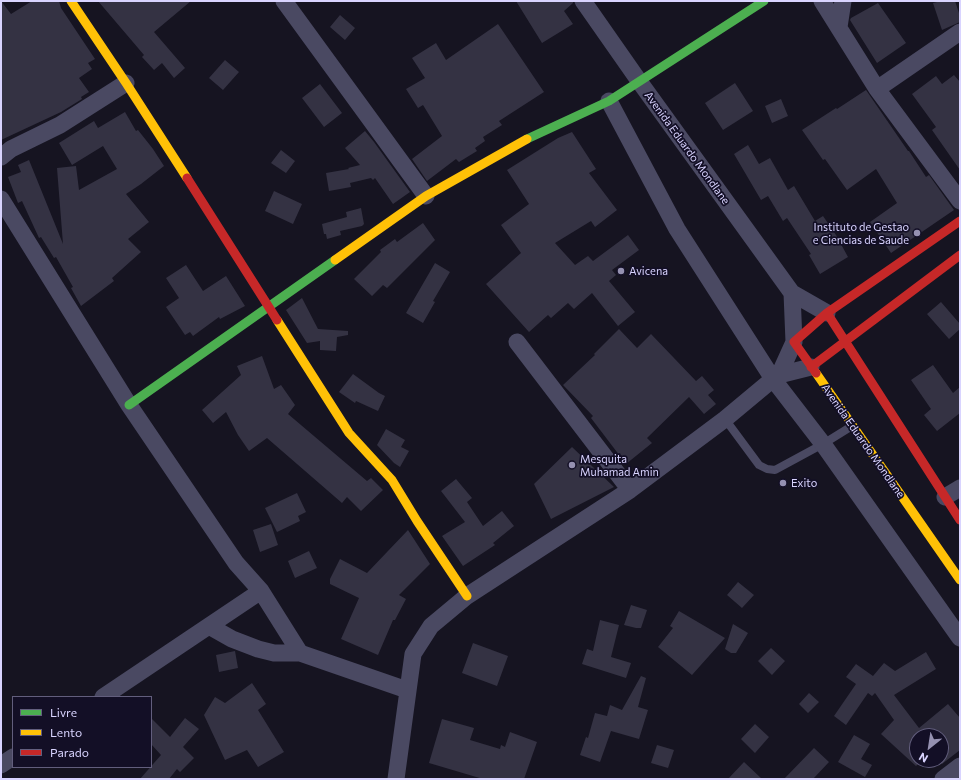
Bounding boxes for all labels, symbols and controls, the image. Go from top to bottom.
street label: Avenida Eduardo Mondlane [642,89,732,207]
place label: Instituto de Gestao e Ciencias de Saude [813,220,909,246]
marker: Instituto de Gestao e Ciencias de Saude [912,228,922,238]
place label: Avicena [629,264,668,278]
marker: Avicena [616,266,626,276]
street label: Avenida Eduardo Mondlane [819,381,907,501]
place label: Mesquita Muhamad Amin [580,452,659,478]
marker: Mesquita Muhamad Amin [567,460,577,470]
place label: Exito [791,476,817,490]
marker: Exito [778,478,788,488]
legend [12,696,152,768]
text: Livre [50,705,77,719]
text: Lento [50,725,82,739]
north arrow [909,728,949,768]
text: Parado [50,745,89,759]
text: N [916,750,930,766]

